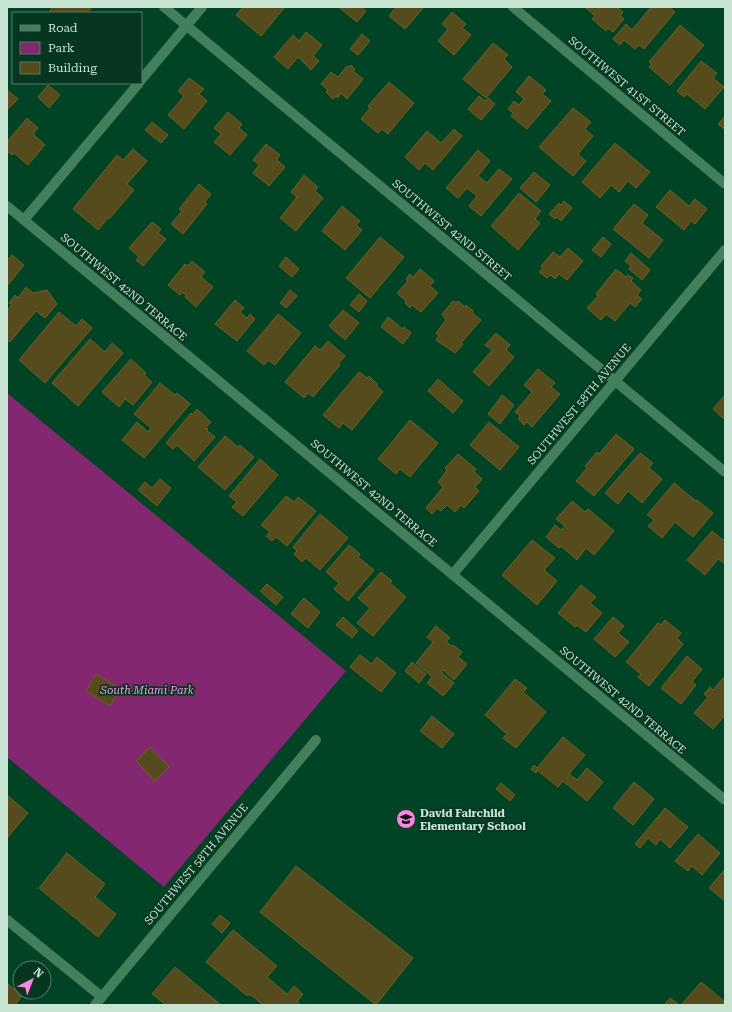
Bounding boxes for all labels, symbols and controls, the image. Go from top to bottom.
legend [12,12,142,84]
text: Road [48,21,78,35]
street label: SOUTHWEST 41ST STREET [566,34,688,139]
text: Park [48,41,75,55]
text: Building [48,61,97,75]
street label: SOUTHWEST 42ND STREET [390,177,514,284]
street label: SOUTHWEST 42ND TERRACE [58,231,189,344]
street label: SOUTHWEST 58TH AVENUE [525,341,634,467]
street label: SOUTHWEST 42ND TERRACE [308,437,439,550]
street label: SOUTHWEST 42ND TERRACE [557,644,688,757]
park label: South Miami Park [99,684,194,697]
street label: SOUTHWEST 58TH AVENUE [142,801,251,927]
place label: David Fairchild Elementary School [420,807,526,833]
school or university icon: David Fairchild Elementary School [395,808,417,830]
north arrow [12,960,52,1000]
text: N [31,965,46,981]

